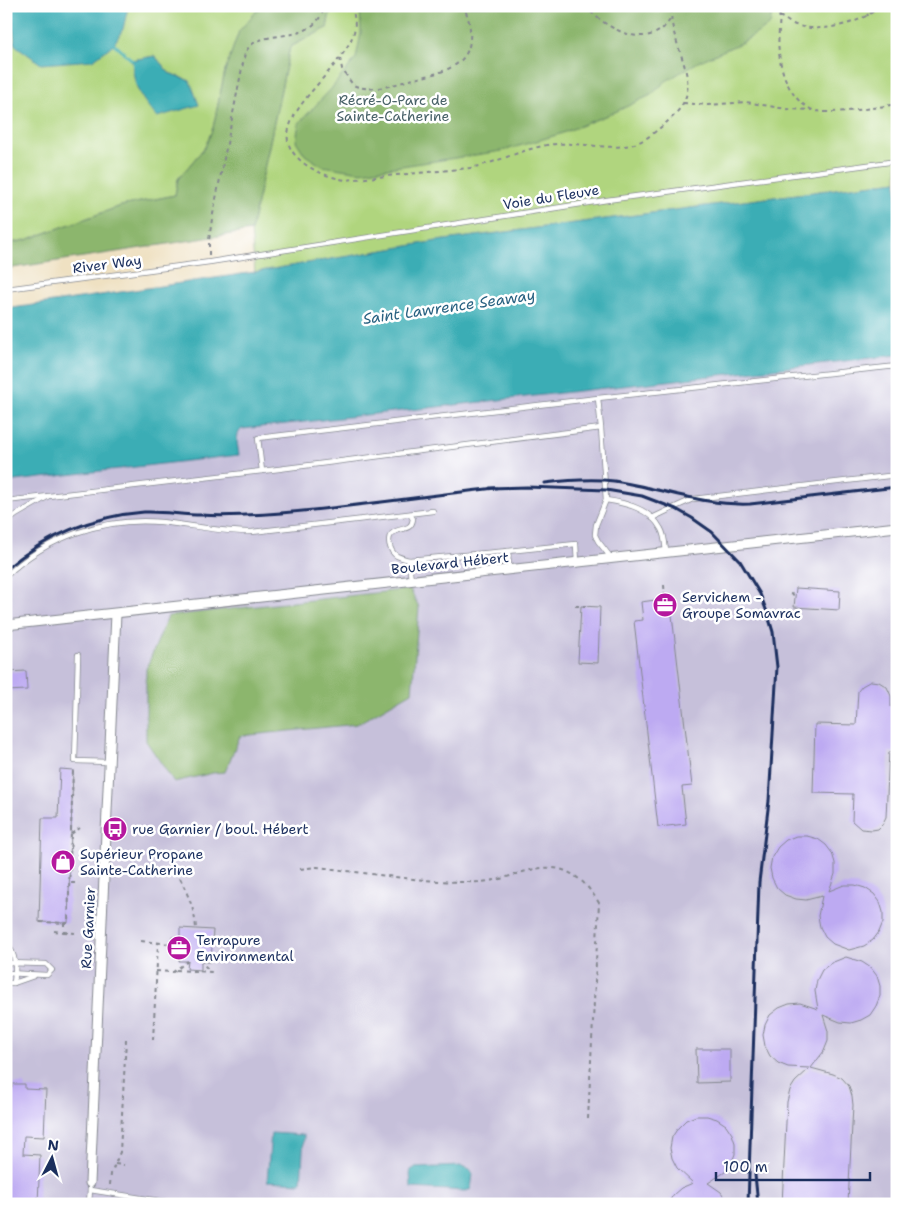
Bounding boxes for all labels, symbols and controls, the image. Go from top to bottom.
park label: Récré-O-Parc de Sainte-Catherine [336,91,450,125]
street label: Voie du Fleuve [501,180,601,214]
street label: River Way [72,251,142,277]
water label: Saint Lawrence Seaway [362,285,536,329]
street label: Boulevard Hébert [390,548,510,578]
place label: Servichem - Groupe Somavrac [682,588,801,622]
office icon: Servichem - Groupe Somavrac [652,592,678,618]
bus stop icon: rue Garnier / boul. Hébert [102,816,128,842]
place label: rue Garnier / boul. Hébert [132,820,309,838]
place label: Supérieur Propane Sainte-Catherine [80,845,203,879]
shop icon: Supérieur Propane Sainte-Catherine [50,849,76,875]
street label: Rue Garnier [77,886,99,969]
place label: Terrapure Environmental [196,931,295,965]
office icon: Terrapure Environmental [166,935,192,961]
north arrow [28,1132,78,1182]
text: N [47,1136,60,1155]
scale bar [716,1150,869,1182]
text: 100 m [723,1157,768,1177]

